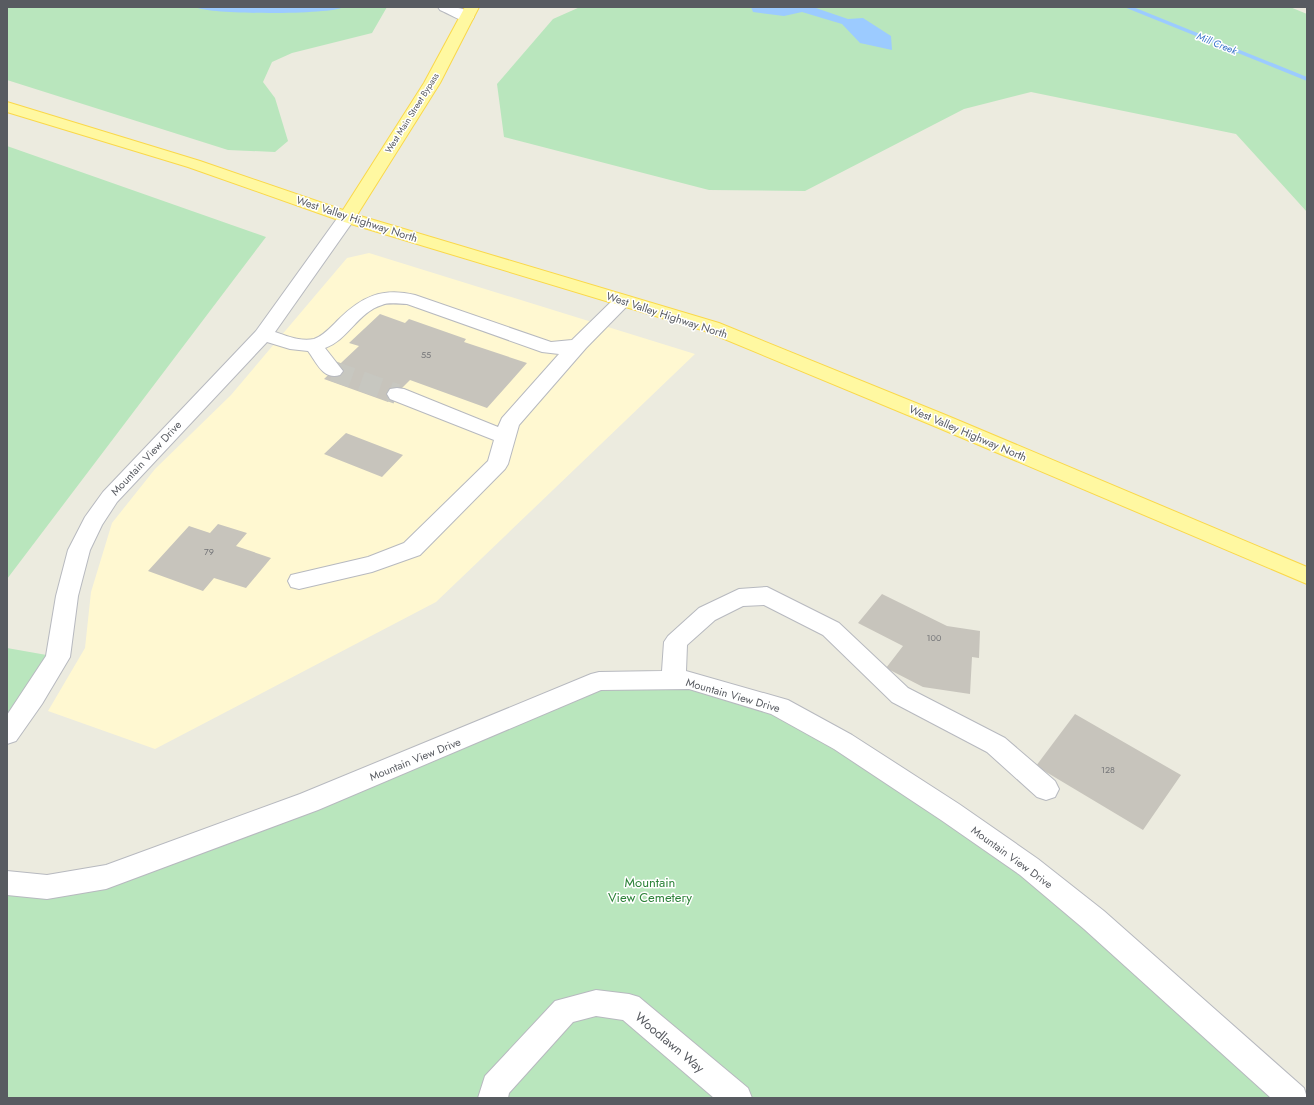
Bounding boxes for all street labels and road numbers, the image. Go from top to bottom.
street label: West Main Street Bypass [382,70,442,155]
street label: West Valley Highway North [294,192,420,246]
street label: West Valley Highway North [604,288,730,342]
street label: West Valley Highway North [907,401,1029,465]
street label: Mountain View Drive [107,417,185,499]
street label: Mountain View Drive [684,674,782,716]
street label: Mountain View Drive [367,733,463,785]
street label: Mountain View Drive [968,822,1056,892]
street label: Woodlawn Way [631,1008,709,1077]

